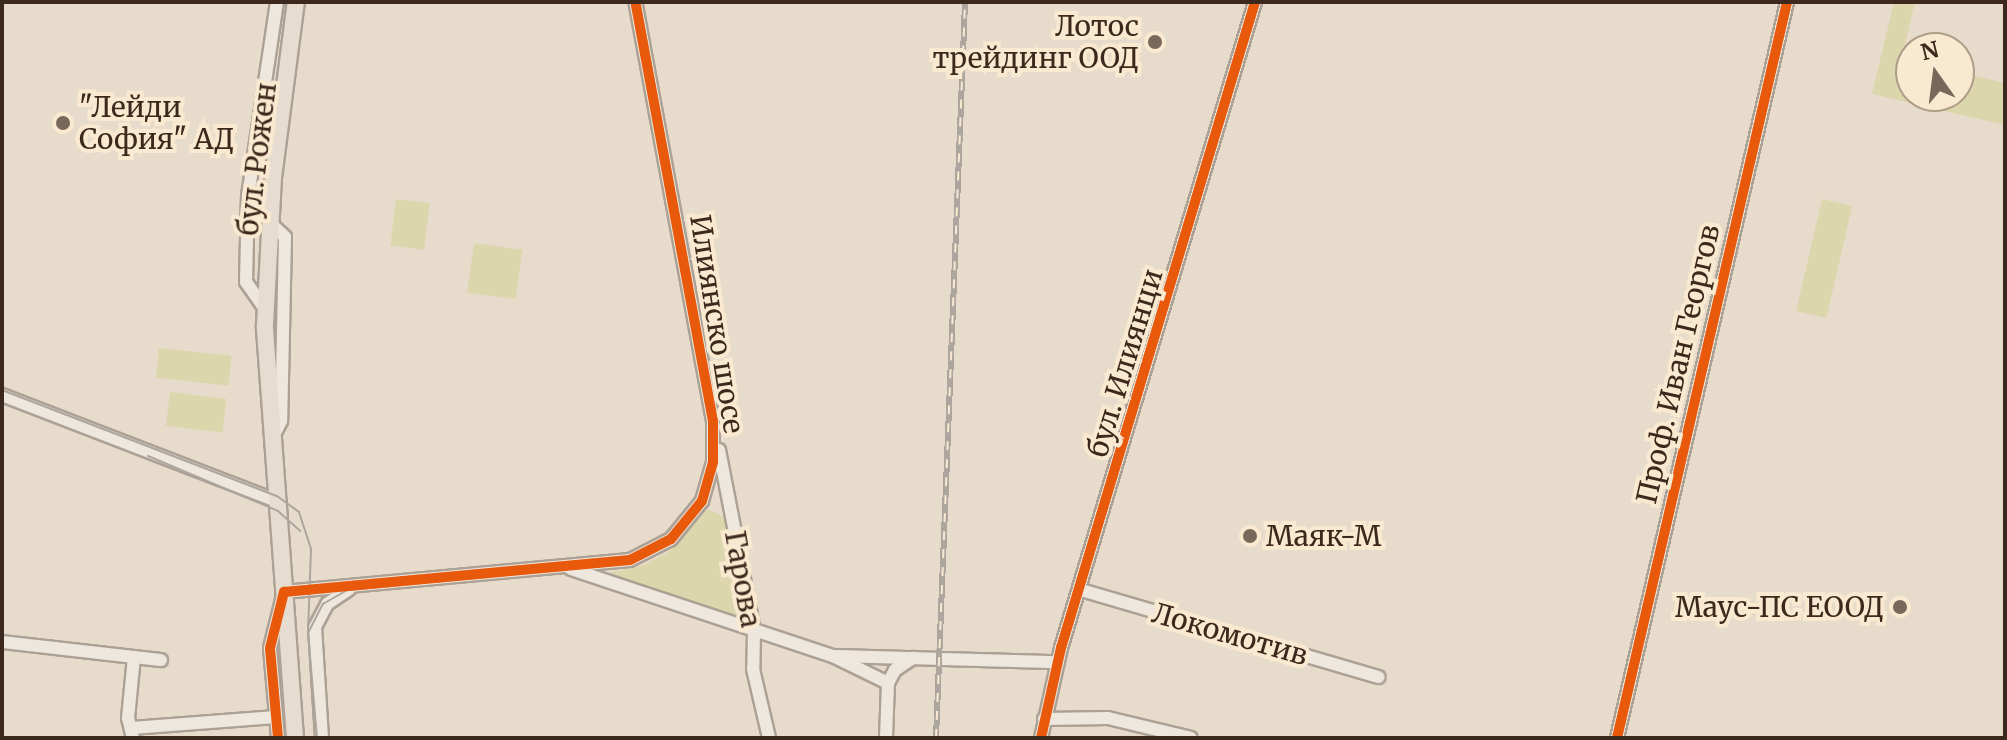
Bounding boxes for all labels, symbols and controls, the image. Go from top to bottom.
place label: Лотос трейдинг ООД [933,9,1139,75]
north arrow [1895,32,1975,112]
marker: Лотос трейдинг ООД [1146,33,1164,51]
text: N [1918,35,1941,66]
street label: бул. Рожен [231,81,283,237]
place label: "Лейди София" АД [79,90,234,156]
marker: "Лейди София" АД [54,114,72,132]
street label: Илиянско шосе [683,212,751,436]
street label: Проф. Иван Георгов [1630,221,1726,507]
street label: бул. Илиянци [1080,265,1170,461]
place label: Маяк-М [1266,519,1381,553]
marker: Маяк-М [1241,527,1259,545]
street label: Гарова [718,528,768,630]
place label: Маус-ПС ЕООД [1675,590,1884,624]
street label: Локомотив [1148,596,1312,672]
marker: Маус-ПС ЕООД [1891,598,1909,616]

